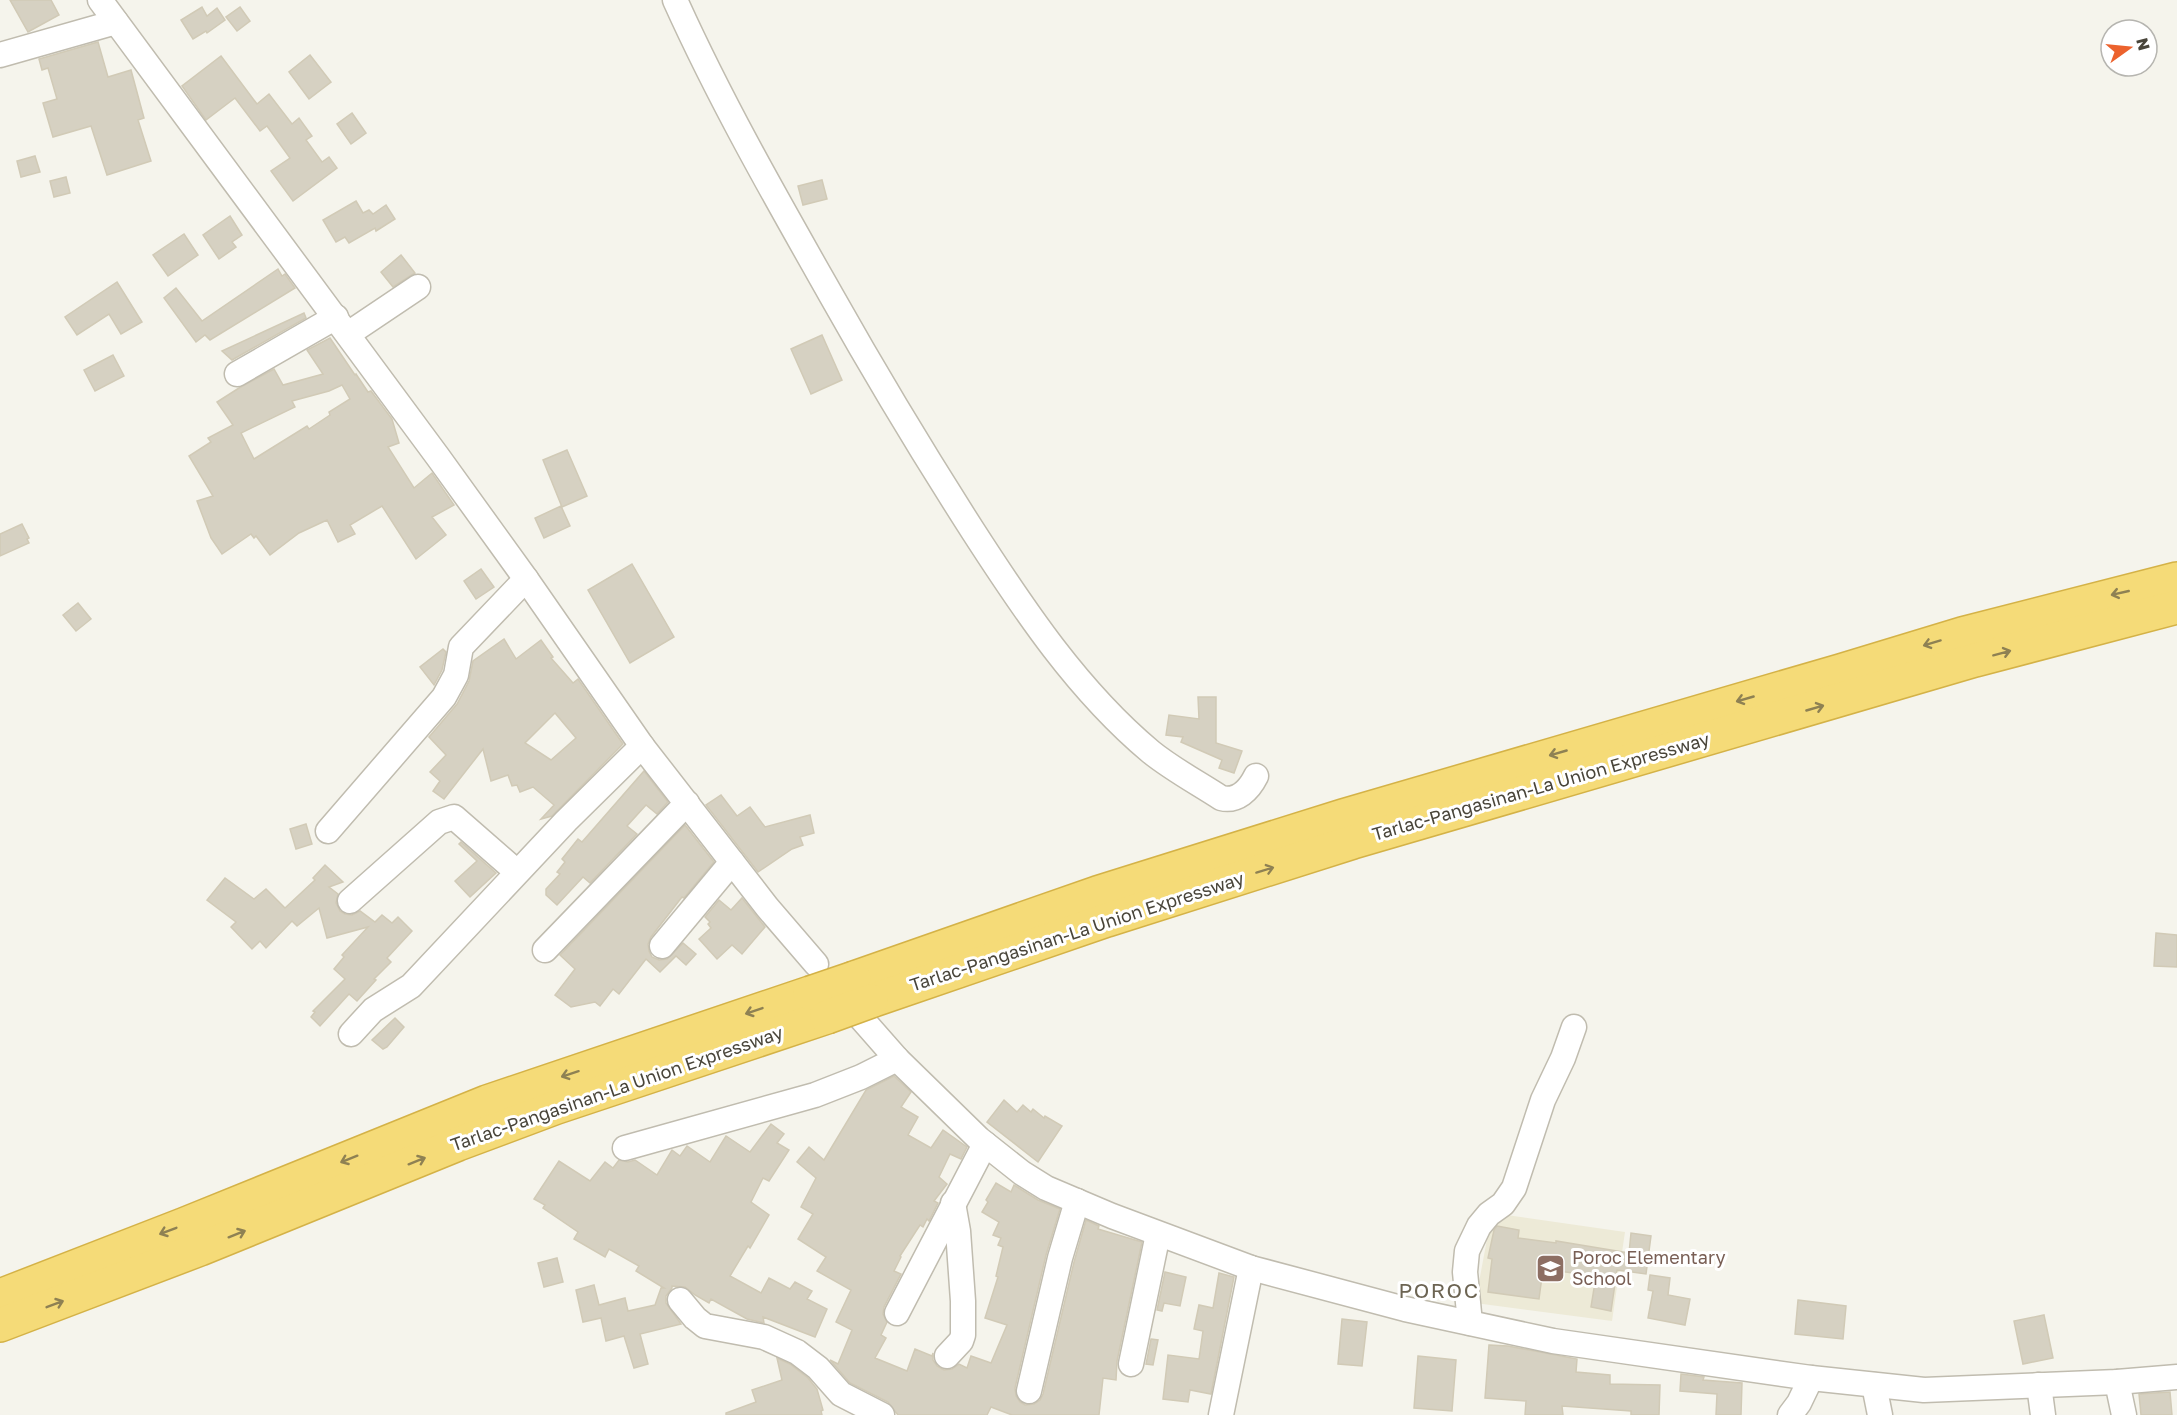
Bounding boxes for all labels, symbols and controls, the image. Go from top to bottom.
north arrow [2099,18,2159,78]
text: N [2132,36,2155,53]
one-way arrow [2111,588,2130,599]
one-way arrow [1923,638,1942,649]
one-way arrow [1992,647,2011,658]
one-way arrow [1736,694,1755,705]
one-way arrow [1805,702,1824,713]
street label: Tarlac-Pangasinan-La Union Expressway [1370,727,1712,845]
one-way arrow [1549,748,1568,759]
one-way arrow [1255,864,1274,875]
street label: Tarlac-Pangasinan-La Union Expressway [907,867,1246,996]
one-way arrow [745,1007,764,1018]
street label: Tarlac-Pangasinan-La Union Expressway [448,1021,786,1155]
one-way arrow [561,1069,580,1080]
one-way arrow [340,1154,358,1165]
one-way arrow [408,1155,426,1166]
one-way arrow [159,1227,177,1238]
one-way arrow [227,1228,245,1239]
place label: Poroc Elementary School [1572,1246,1726,1289]
school or university icon: Poroc Elementary School [1535,1252,1567,1284]
district label: POROC [1399,1277,1479,1303]
one-way arrow [45,1298,64,1309]

